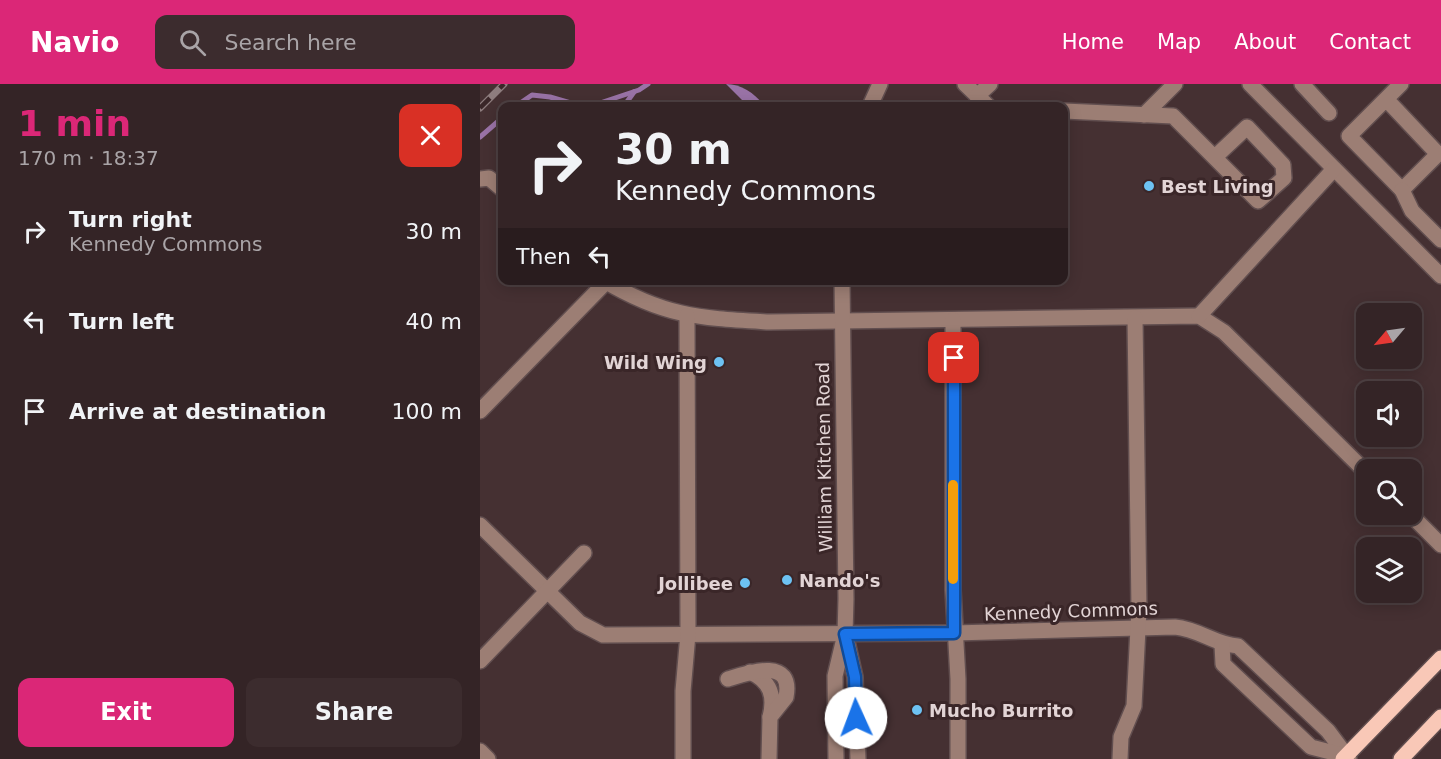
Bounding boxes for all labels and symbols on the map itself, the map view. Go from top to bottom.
place label: Best Living [1161,176,1274,197]
marker: Best Living [1142,179,1156,193]
north arrow [1356,303,1422,369]
pin [928,332,979,383]
place label: Wild Wing [604,352,707,373]
marker: Wild Wing [712,355,726,369]
street label: William Kitchen Road [812,362,836,552]
place label: Nando's [799,570,881,591]
place label: Jollibee [656,573,733,594]
marker: Nando's [780,573,794,587]
marker: Jollibee [738,576,752,590]
street label: Kennedy Commons [984,597,1158,625]
position arrow [824,686,888,750]
place label: Mucho Burrito [929,700,1073,721]
marker: Mucho Burrito [910,703,924,717]

